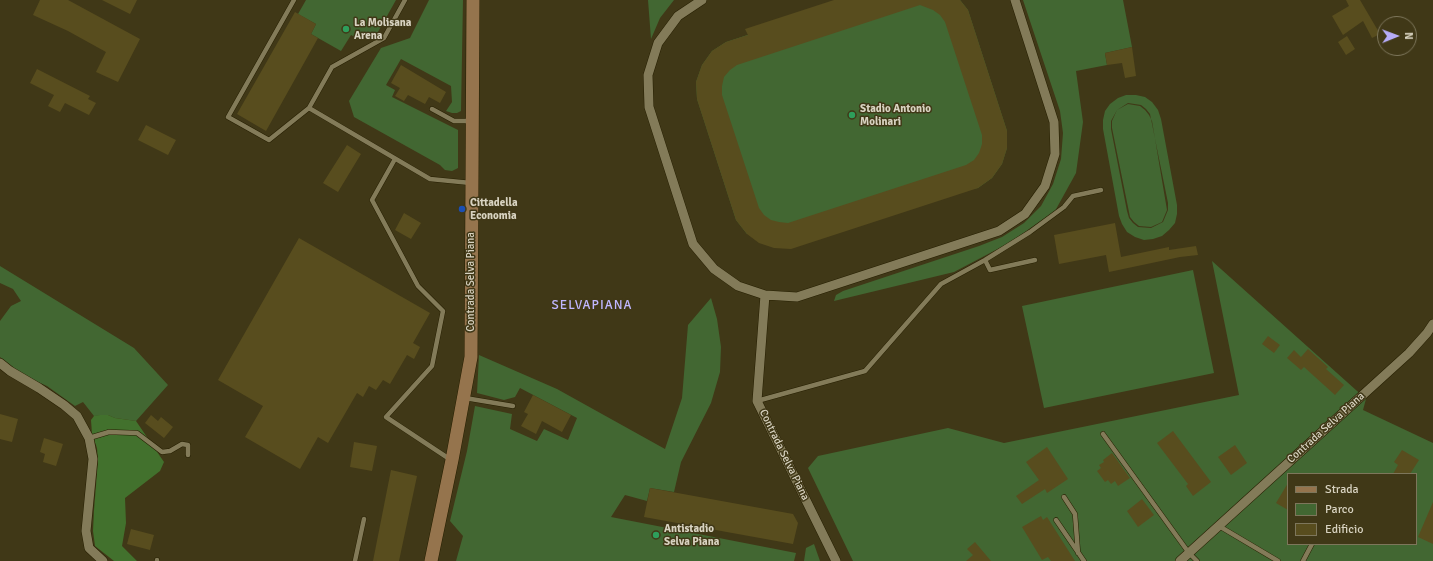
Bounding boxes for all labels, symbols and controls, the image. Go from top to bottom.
place label: La Molisana Arena [354,16,411,42]
north arrow [1377,16,1417,56]
marker: La Molisana Arena [341,24,351,34]
text: N [1402,32,1415,40]
place label: Stadio Antonio Molinari [860,102,931,128]
marker: Stadio Antonio Molinari [847,110,857,120]
place label: Cittadella Economia [470,196,518,222]
marker: Cittadella Economia [457,204,467,214]
street label: Contrada Selva Piana [464,232,478,332]
district label: SELVAPIANA [552,298,632,314]
street label: Contrada Selva Piana [1285,390,1367,466]
street label: Contrada Selva Piana [756,407,812,503]
legend [1287,473,1417,545]
text: Strada [1325,482,1359,497]
text: Parco [1325,502,1354,517]
place label: Antistadio Selva Piana [664,522,719,548]
text: Edificio [1325,522,1363,537]
marker: Antistadio Selva Piana [651,530,661,540]

